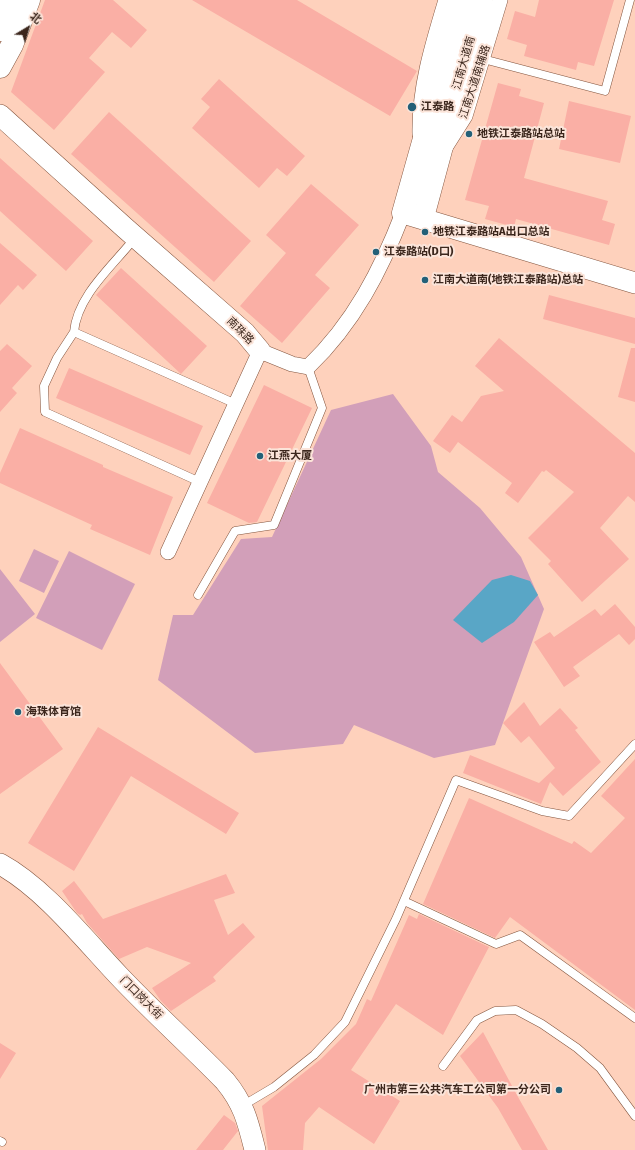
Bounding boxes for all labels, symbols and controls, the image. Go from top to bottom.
north arrow [8,8,48,48]
text: 北 [27,10,44,27]
street label: 江南大道南 [450,35,478,91]
street label: 江南大道南辅路 [457,43,493,121]
place label: 江泰路 [421,100,454,114]
marker: 江泰路 [406,101,418,113]
place label: 地铁江泰路站总站 [477,127,565,141]
marker: 地铁江泰路站总站 [464,129,474,139]
place label: 地铁江泰路站A出口总站 [433,225,549,239]
marker: 地铁江泰路站A出口总站 [420,227,430,237]
place label: 江泰路站(D口) [384,245,453,259]
marker: 江泰路站(D口) [371,247,381,257]
place label: 江南大道南(地铁江泰路站)总站 [433,273,583,287]
marker: 江南大道南(地铁江泰路站)总站 [420,275,430,285]
street label: 南珠路 [224,315,256,347]
place label: 江燕大厦 [268,449,312,463]
marker: 江燕大厦 [255,451,265,461]
place label: 海珠体育馆 [26,705,81,719]
marker: 海珠体育馆 [13,707,23,717]
street label: 门口岗大街 [117,974,165,1022]
place label: 广州市第三公共汽车工公司第一分公司 [364,1083,551,1097]
marker: 广州市第三公共汽车工公司第一分公司 [554,1085,564,1095]

